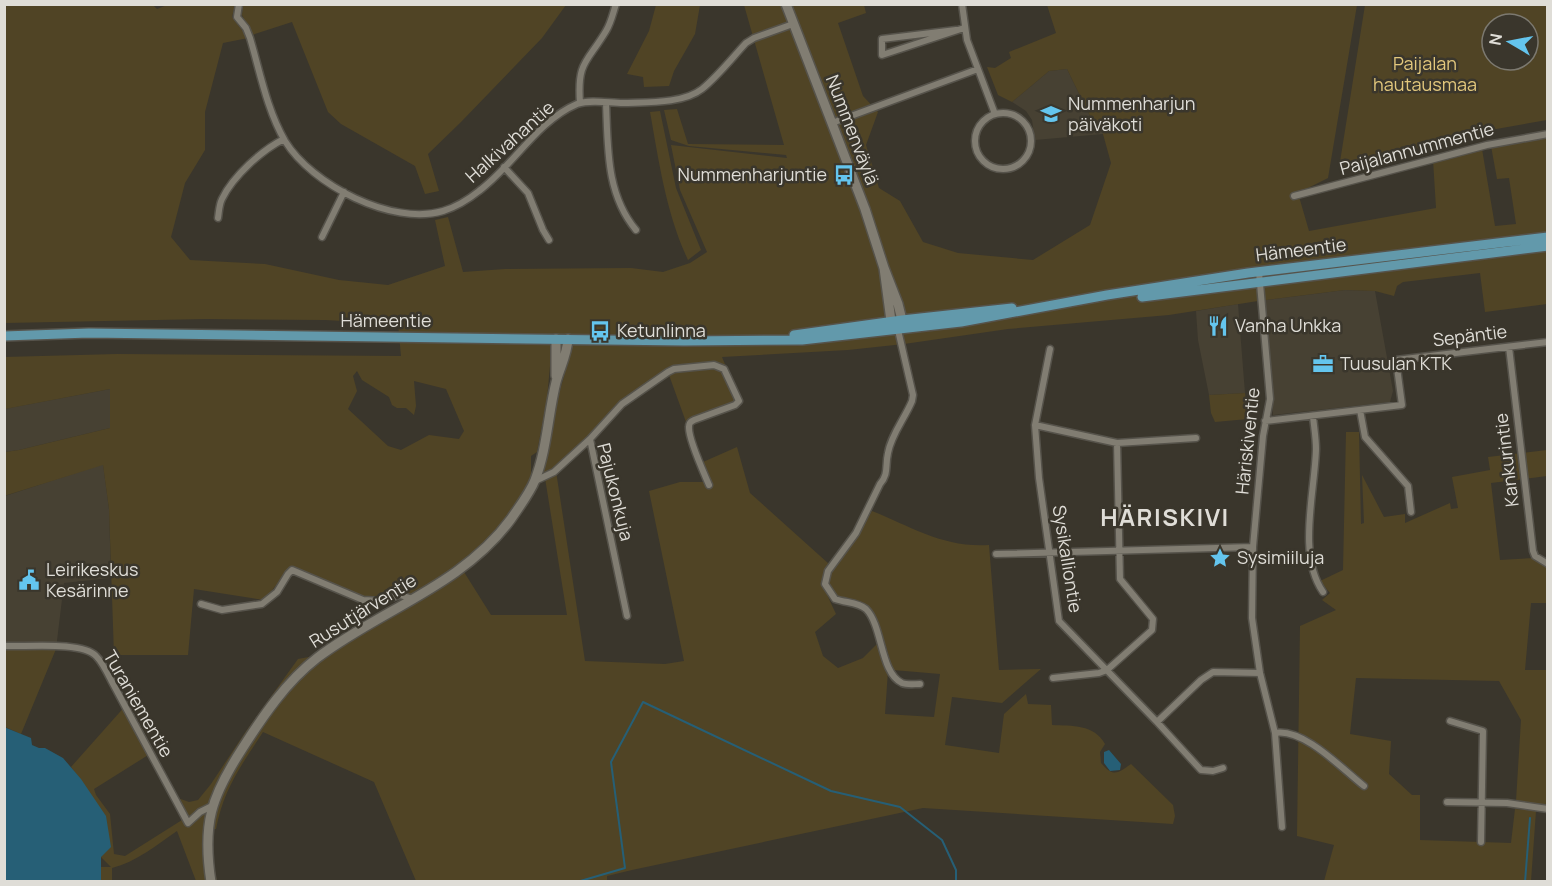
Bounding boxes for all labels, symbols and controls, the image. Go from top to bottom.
north arrow [1480,12,1540,72]
text: N [1483,32,1507,47]
park label: Paijalan hautausmaa [1373,51,1477,96]
street label: Nummenväylä [821,71,885,188]
place label: Nummenharjun päiväkoti [1068,91,1196,136]
street label: Halkivahantie [460,95,559,188]
school or university icon: Nummenharjun päiväkoti [1039,102,1063,126]
street label: Paijalannummentie [1337,116,1497,180]
place label: Nummenharjuntie [678,162,827,186]
bus stop icon: Nummenharjuntie [832,163,856,187]
street label: Hämeentie [1254,232,1347,266]
street label: Hämeentie [341,308,431,332]
place label: Vanha Unkka [1235,313,1341,337]
restaurant icon: Vanha Unkka [1206,314,1230,338]
place label: Ketunlinna [617,318,706,342]
bus stop icon: Ketunlinna [588,319,612,343]
street label: Sepäntie [1431,319,1508,351]
place label: Tuusulan KTK [1340,351,1452,375]
office icon: Tuusulan KTK [1311,352,1335,376]
street label: Häriskiventie [1229,386,1265,495]
street label: Kankurintie [1488,412,1524,508]
street label: Pajukonkuja [592,440,640,543]
district label: HÄRISKIVI [1100,500,1230,533]
street label: Sysikalliontie [1048,503,1088,614]
place label: Sysimiiluja [1237,545,1324,569]
place icon: Sysimiiluja [1208,546,1232,570]
place label: Leirikeskus Kesärinne [46,557,138,602]
public building icon: Leirikeskus Kesärinne [17,568,41,592]
street label: Rusutjärventie [304,568,421,653]
street label: Turaniementie [99,646,179,761]

